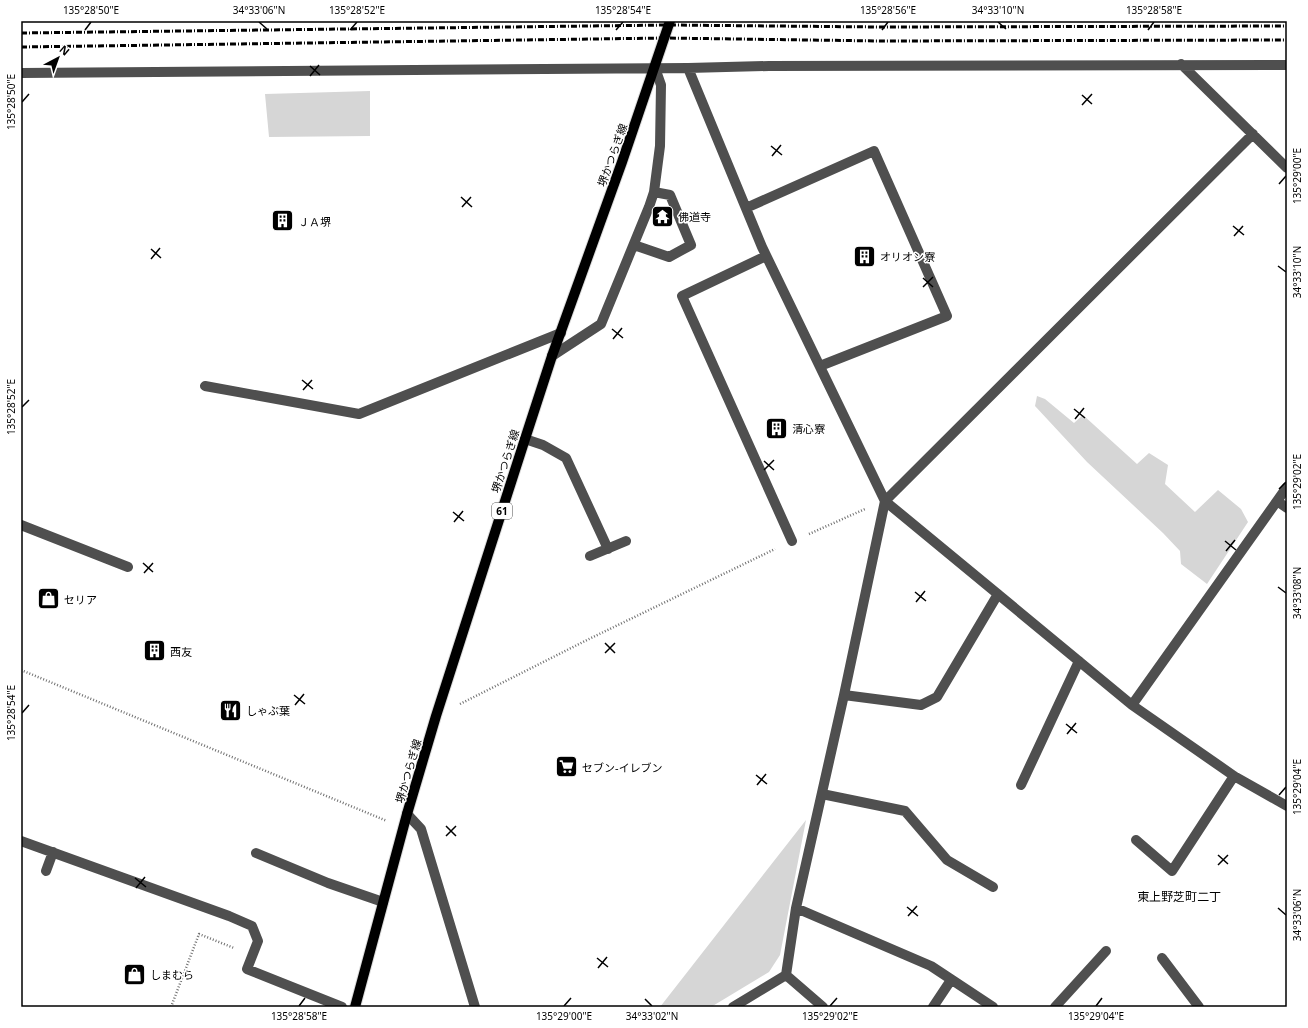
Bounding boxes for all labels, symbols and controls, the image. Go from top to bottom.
text: 135°28'50"E [63,3,119,17]
text: 34°33'06"N [233,3,285,17]
text: 135°28'52"E [329,3,385,17]
text: 135°28'54"E [595,3,651,17]
text: 135°28'56"E [860,3,916,17]
text: 34°33'10"N [972,3,1024,17]
text: 135°28'58"E [1126,3,1182,17]
north arrow [38,38,78,78]
text: N [57,41,73,59]
text: 135°28'50"E [4,74,18,130]
street label: 堺かつらぎ線 [594,121,630,189]
text: 135°29'00"E [1290,148,1304,204]
temple icon: 佛道寺 [650,203,676,229]
building icon: ＪＡ堺 [269,208,295,234]
place label: 佛道寺 [678,209,711,224]
place label: ＪＡ堺 [298,214,331,229]
building icon: オリオン寮 [851,243,877,269]
text: 34°33'10"N [1290,246,1304,298]
place label: オリオン寮 [880,249,935,264]
text: 135°28'52"E [4,379,18,435]
building icon: 清心寮 [764,415,790,441]
place label: 清心寮 [792,421,825,436]
street label: 堺かつらぎ線 [488,427,522,495]
text: 135°29'02"E [1290,454,1304,510]
road number: 61 [492,503,512,519]
text: 34°33'08"N [1290,567,1304,619]
shop icon: セリア [36,586,62,612]
place label: セリア [64,592,97,607]
building icon: 西友 [141,638,167,664]
place label: 西友 [170,644,192,659]
text: 135°28'54"E [4,685,18,741]
restaurant icon: しゃぶ葉 [218,697,244,723]
place label: しゃぶ葉 [246,703,290,718]
street label: 堺かつらぎ線 [392,737,424,805]
supermarket icon: セブン-イレブン [554,754,580,780]
text: 135°29'04"E [1290,759,1304,815]
place label: セブン-イレブン [582,760,663,775]
district label: 東上野芝町二丁 [1137,888,1221,905]
text: 34°33'06"N [1290,889,1304,941]
shop icon: しまむら [121,961,147,987]
place label: しまむら [150,967,194,982]
text: 135°28'58"E [271,1009,327,1023]
text: 135°29'00"E [536,1009,592,1023]
text: 34°33'02"N [626,1009,678,1023]
text: 135°29'02"E [802,1009,858,1023]
text: 135°29'04"E [1068,1009,1124,1023]

